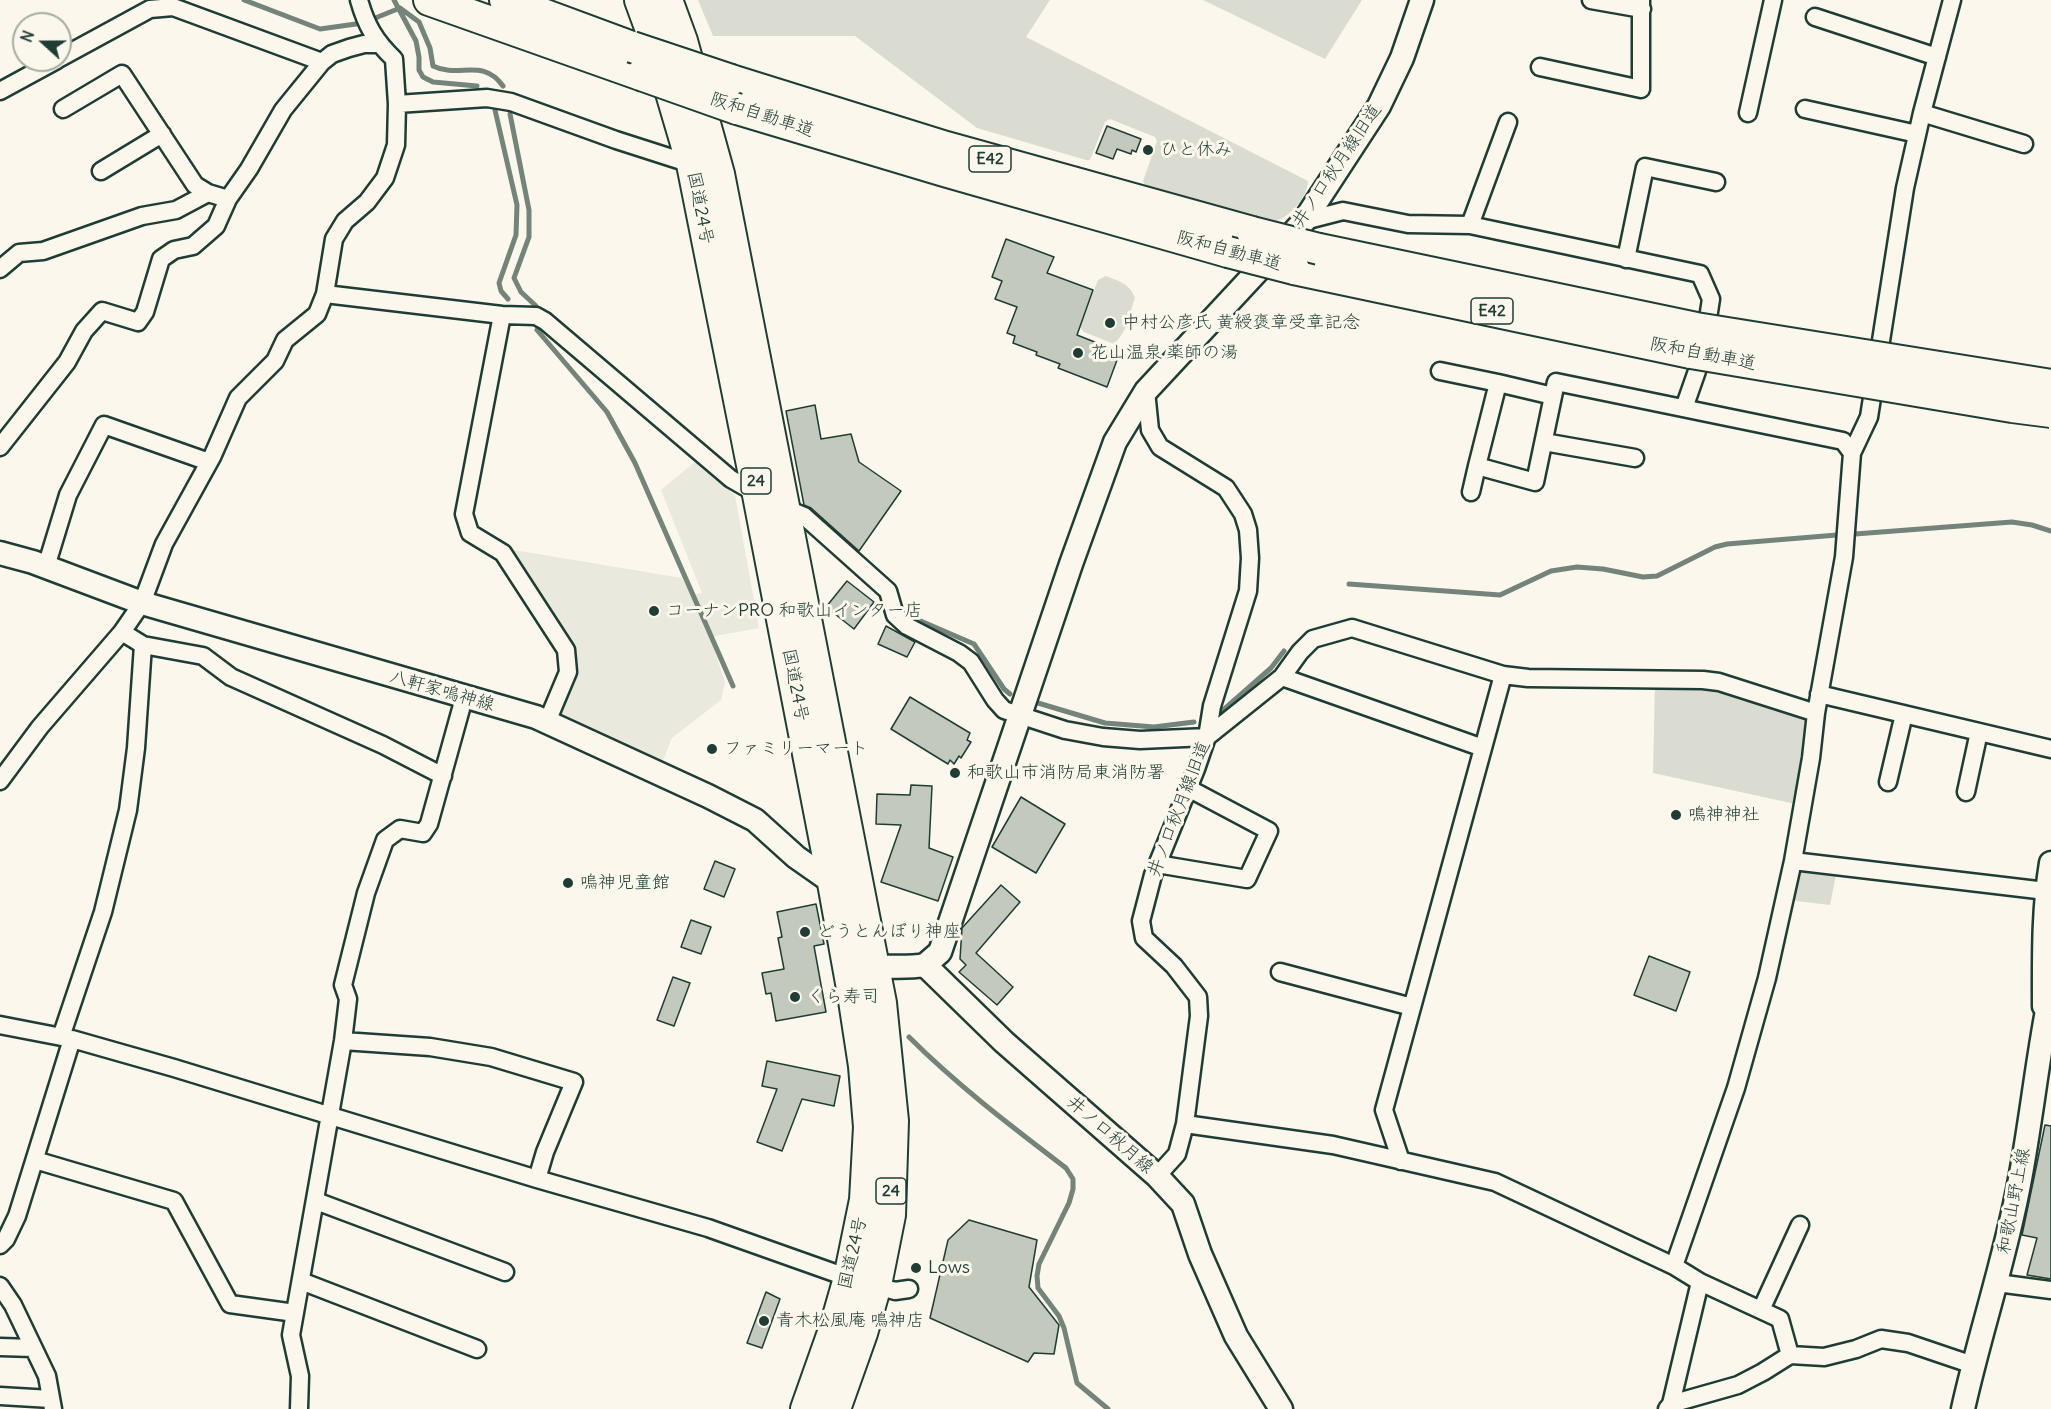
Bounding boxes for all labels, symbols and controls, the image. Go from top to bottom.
north arrow [12,12,72,72]
text: N [16,28,38,45]
street label: 阪和自動車道 [707,88,817,142]
street label: 井ノ口秋月線旧道 [1288,100,1386,232]
place label: ひと休み [1160,139,1232,161]
marker: ひと休み [1141,143,1155,157]
road number: E42 [969,146,1011,172]
street label: 国道24号 [682,170,718,246]
street label: 阪和自動車道 [1174,227,1284,275]
road number: E42 [1471,298,1513,324]
place label: 中村公彦氏 黄綬褒章受章記念 [1122,312,1360,334]
marker: 中村公彦氏 黄綬褒章受章記念 [1103,316,1117,330]
street label: 阪和自動車道 [1648,333,1758,375]
place label: 花山温泉 薬師の湯 [1090,342,1238,364]
marker: 花山温泉 薬師の湯 [1071,346,1085,360]
road number: 24 [741,468,771,494]
place label: コーナンPRO 和歌山インター店 [666,600,922,622]
marker: コーナンPRO 和歌山インター店 [647,604,661,618]
street label: 国道24号 [777,647,813,723]
street label: 八軒家鳴神線 [387,666,497,716]
place label: ファミリーマート [724,738,868,760]
street label: 井ノ口秋月線旧道 [1143,738,1215,880]
marker: ファミリーマート [705,742,719,756]
place label: 和歌山市消防局東消防署 [967,762,1165,784]
marker: 和歌山市消防局東消防署 [948,766,962,780]
place label: 鳴神神社 [1688,804,1760,826]
marker: 鳴神神社 [1669,808,1683,822]
place label: 嗚神児童館 [580,872,670,894]
marker: 嗚神児童館 [561,876,575,890]
place label: どうとんぼり神座 [817,921,961,943]
marker: どうとんぼり神座 [798,925,812,939]
place label: くら寿司 [807,986,879,1008]
marker: くら寿司 [788,990,802,1004]
street label: 井ノ口秋月線 [1062,1091,1158,1179]
street label: 和歌山野上線 [1993,1146,2035,1256]
road number: 24 [876,1178,906,1204]
street label: 国道24号 [834,1215,872,1291]
place label: Lows [928,1257,970,1279]
marker: Lows [909,1261,923,1275]
place label: 青木松風庵 鳴神店 [776,1310,924,1332]
marker: 青木松風庵 鳴神店 [757,1314,771,1328]

